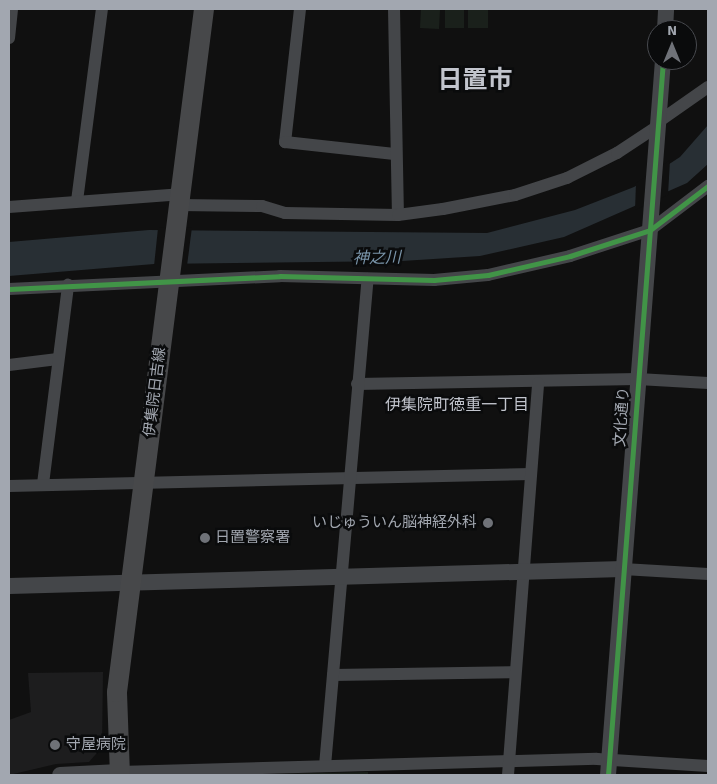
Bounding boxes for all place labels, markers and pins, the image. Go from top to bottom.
place label: いじゅういん脳神経外科 [312,514,477,532]
marker: いじゅういん脳神経外科 [481,516,495,530]
place label: 日置警察署 [215,529,290,547]
marker: 日置警察署 [199,532,211,544]
place label: 守屋病院 [66,736,126,754]
marker: 守屋病院 [48,738,62,752]

